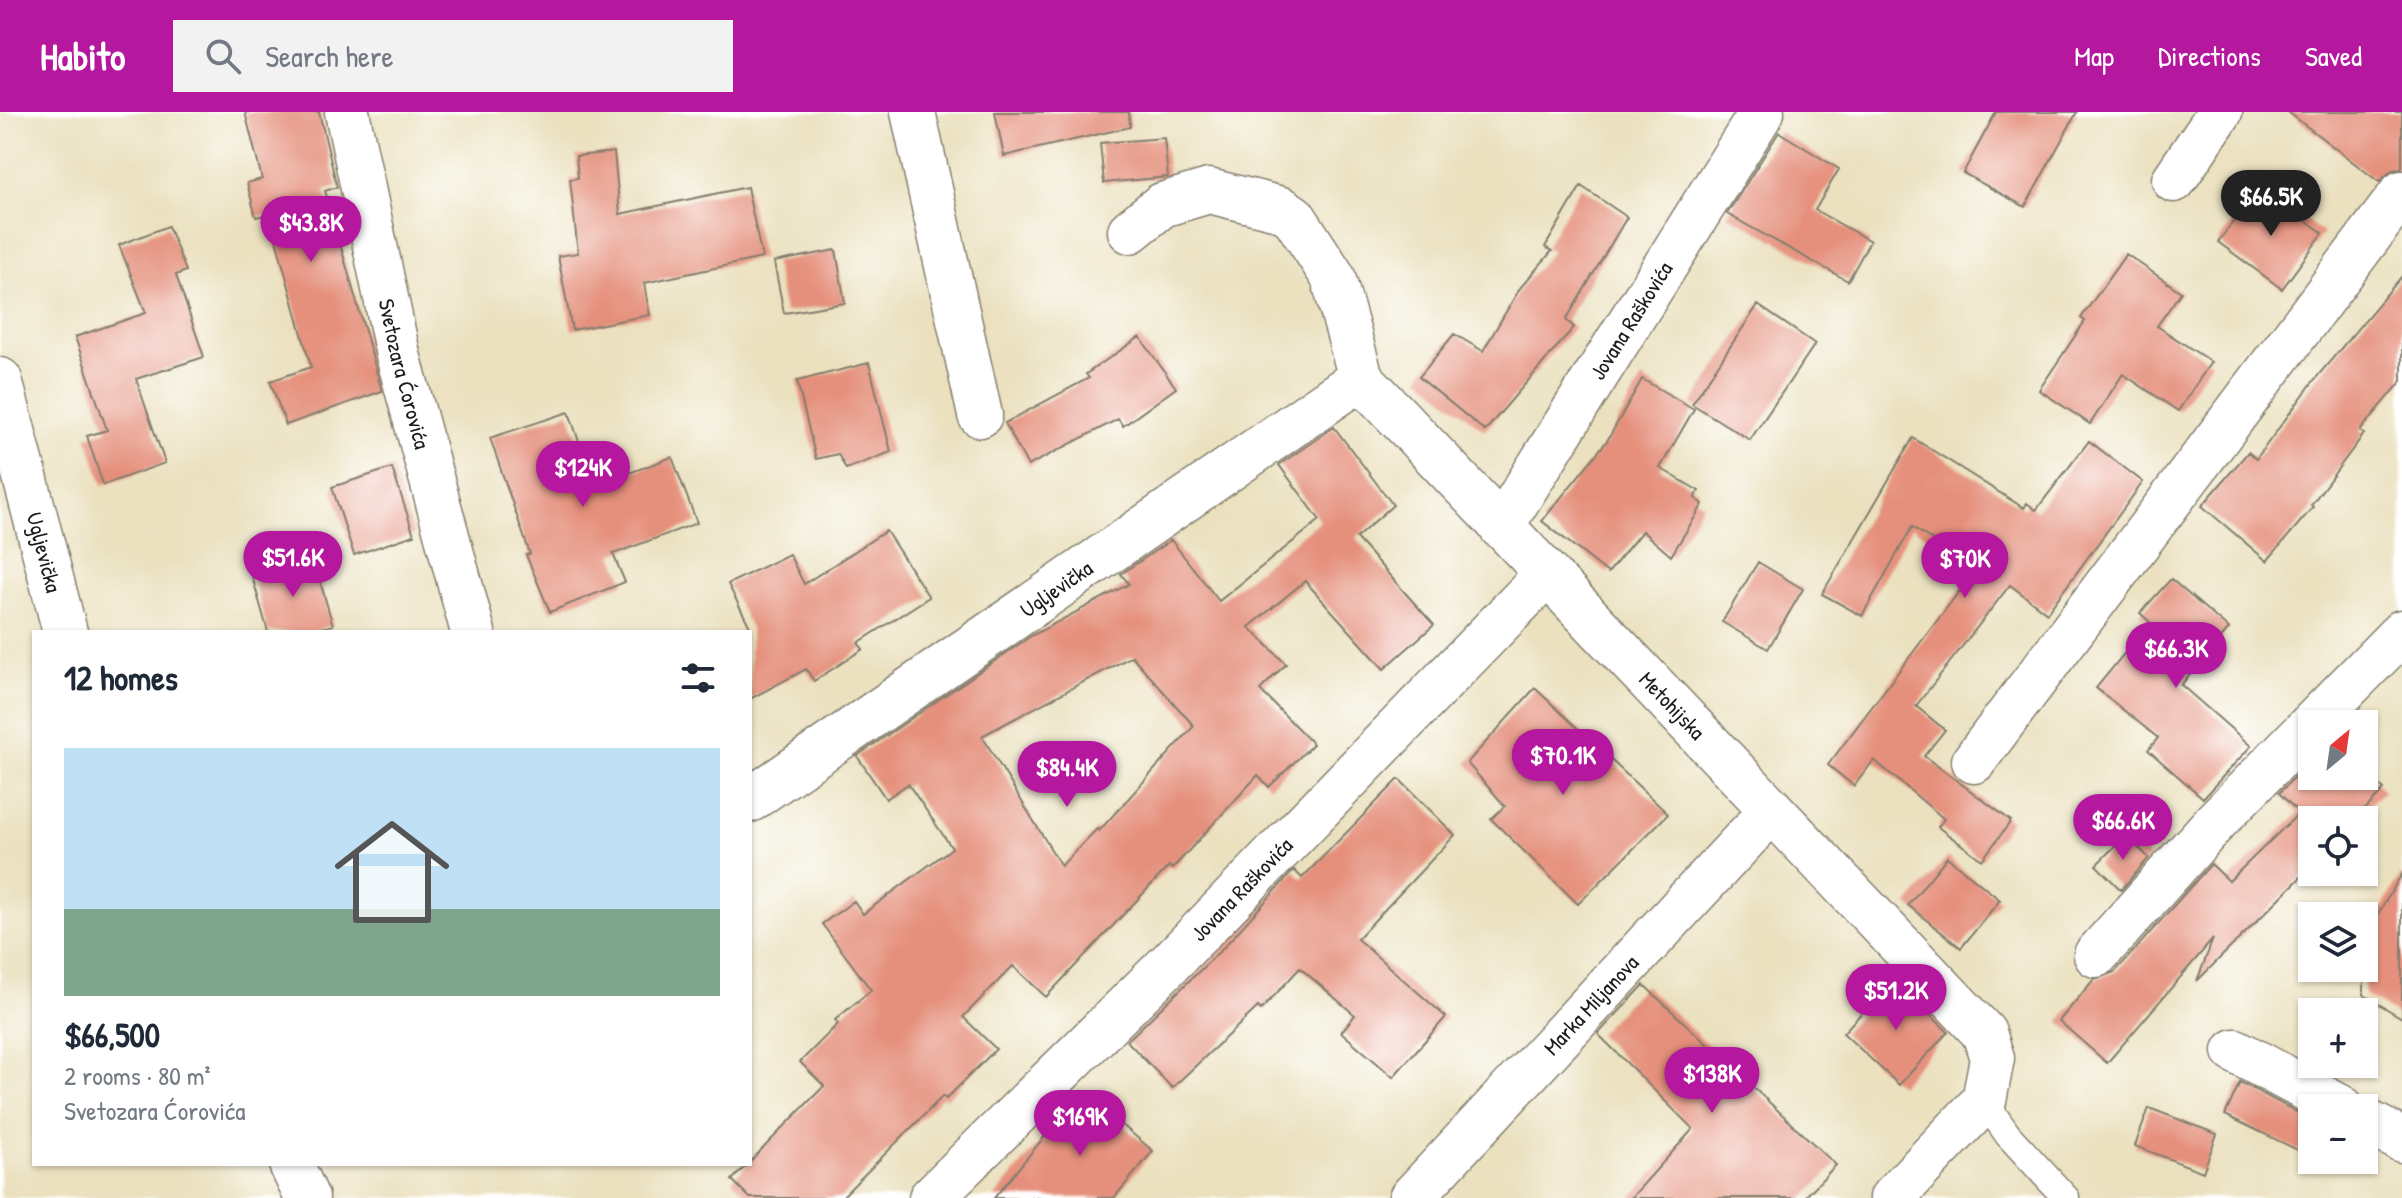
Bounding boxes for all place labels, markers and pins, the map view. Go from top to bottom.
pin: $66.5K [2206,170,2336,238]
pin: $43.8K [246,196,376,264]
pin: $124K [527,441,639,509]
pin: $51.6K [228,531,358,599]
pin: $70K [1918,532,2012,600]
pin: $66.3K [2111,622,2241,690]
pin: $70.1K [1498,729,1628,797]
pin: $84.4K [1002,741,1132,809]
pin: $66.6K [2058,794,2188,862]
pin: $51.2K [1831,964,1961,1032]
pin: $138K [1656,1047,1768,1115]
pin: $169K [1024,1090,1136,1158]

